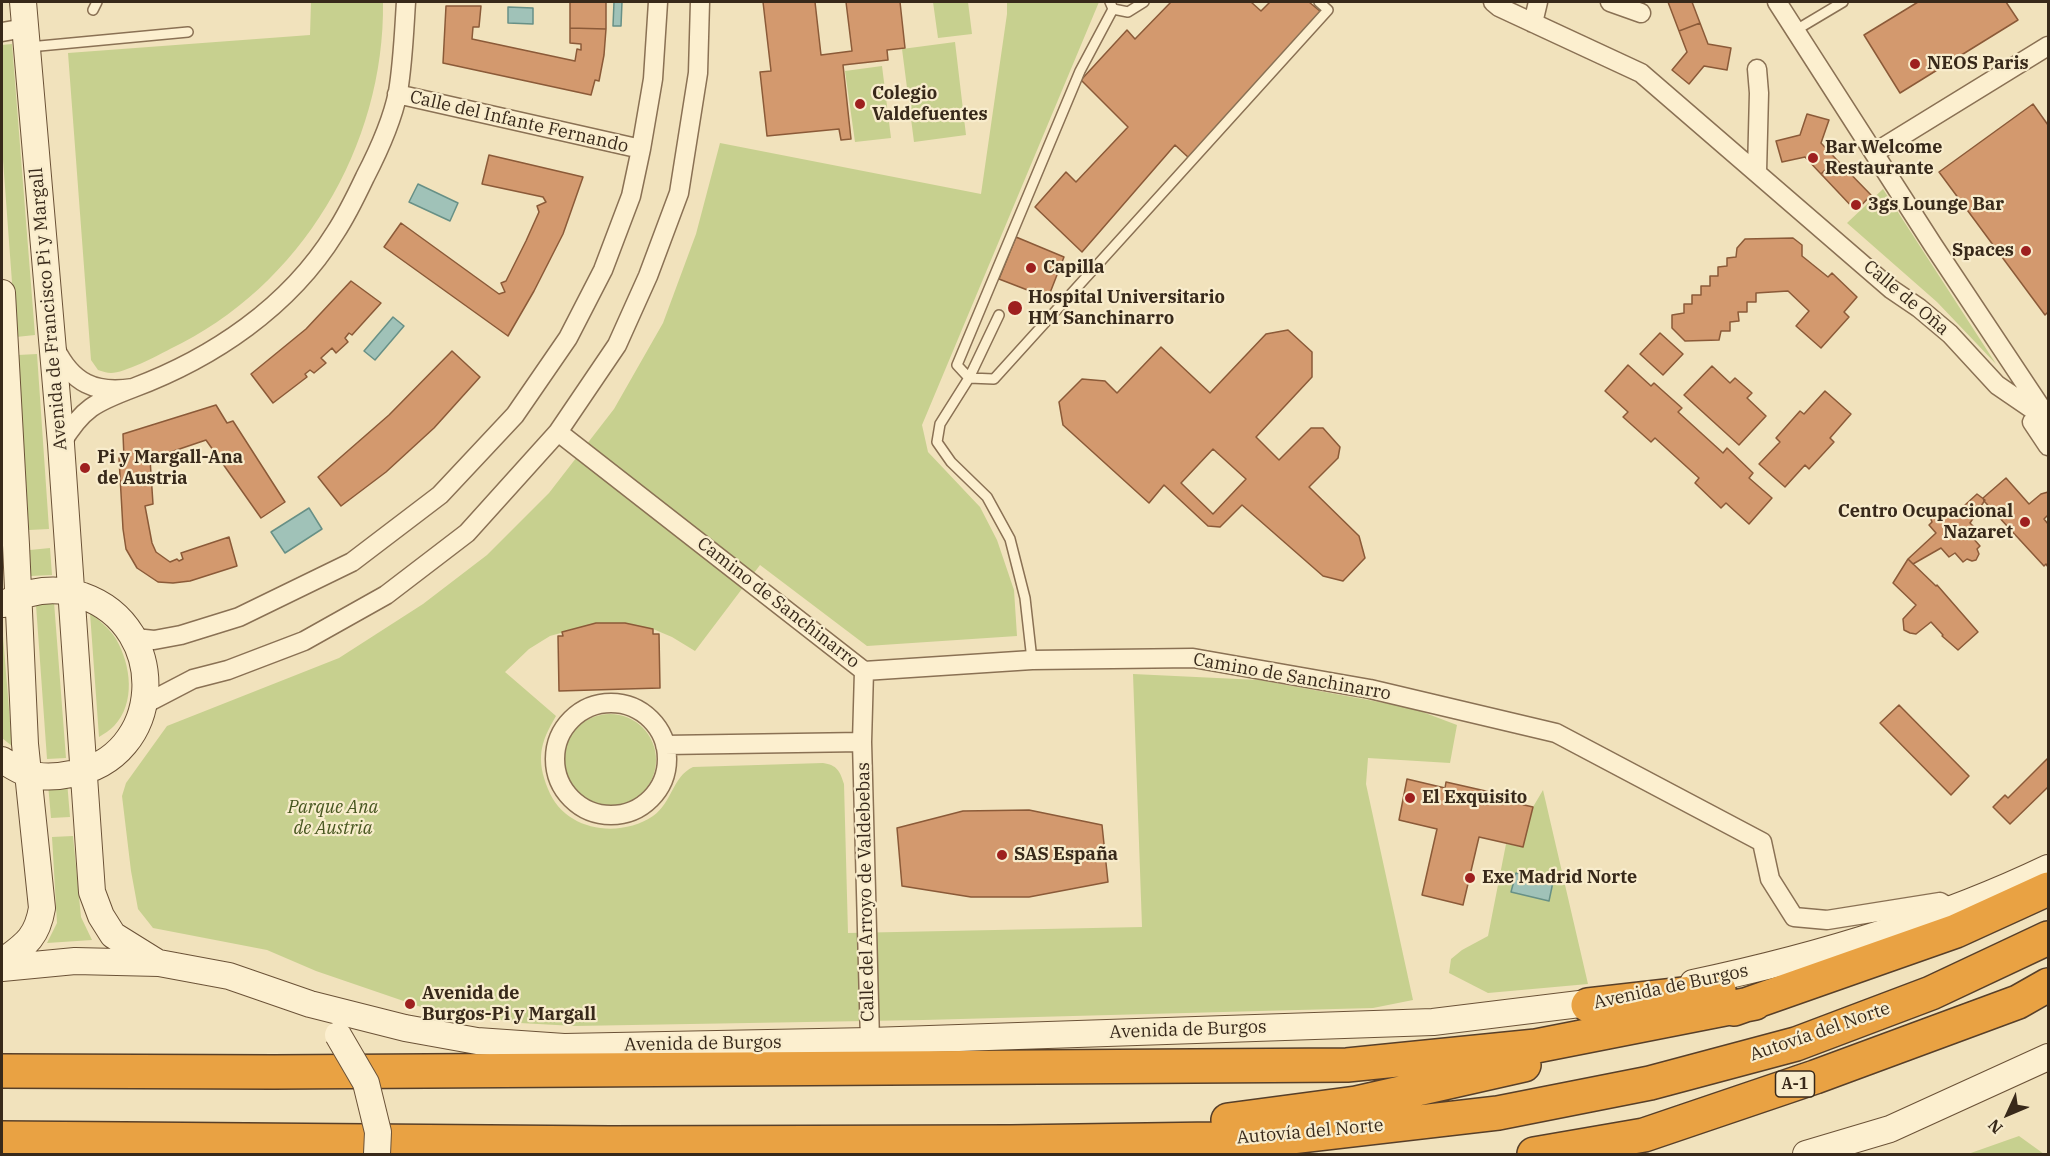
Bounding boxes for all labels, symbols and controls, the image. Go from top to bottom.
place label: NEOS Paris [1927,53,2029,75]
marker: NEOS Paris [1908,57,1922,71]
place label: Colegio Valdefuentes [872,83,988,125]
street label: Calle del Infante Fernando [408,86,630,158]
marker: Colegio Valdefuentes [853,97,867,111]
place label: Bar Welcome Restaurante [1825,137,1942,180]
marker: Bar Welcome Restaurante [1806,151,1820,165]
street label: Avenida de Francisco Pi y Margall [26,167,72,451]
place label: 3gs Lounge Bar [1868,194,2004,216]
marker: 3gs Lounge Bar [1849,198,1863,212]
place label: Spaces [1952,240,2014,262]
marker: Spaces [2019,244,2033,258]
street label: Calle de Oña [1859,256,1953,340]
place label: Capilla [1043,257,1105,279]
marker: Capilla [1024,261,1038,275]
place label: Hospital Universitario HM Sanchinarro [1028,287,1225,330]
marker: Hospital Universitario HM Sanchinarro [1006,299,1024,317]
place label: Pi y Margall-Ana de Austria [97,447,243,490]
marker: Pi y Margall-Ana de Austria [78,461,92,475]
place label: Centro Ocupacional Nazaret [1838,501,2013,544]
marker: Centro Ocupacional Nazaret [2018,515,2032,529]
street label: Camino de Sanchinarro [692,533,864,673]
street label: Camino de Sanchinarro [1192,649,1392,705]
street label: Calle del Arroyo de Valdebebas [853,762,879,1022]
place label: El Exquisito [1422,787,1527,809]
marker: El Exquisito [1403,791,1417,805]
park label: Parque Ana de Austria [288,797,378,840]
place label: SAS España [1014,844,1118,866]
marker: SAS España [995,848,1009,862]
place label: Exe Madrid Norte [1482,867,1637,889]
marker: Exe Madrid Norte [1463,871,1477,885]
street label: Avenida de Burgos [1592,960,1750,1014]
place label: Avenida de Burgos-Pi y Margall [422,983,596,1026]
marker: Avenida de Burgos-Pi y Margall [403,997,417,1011]
street label: Autovía del Norte [1747,998,1893,1066]
street label: Avenida de Burgos [1109,1016,1267,1044]
street label: Avenida de Burgos [624,1032,782,1056]
road number: A-1 [1776,1071,1814,1097]
north arrow [1978,1084,2038,1144]
street label: Autovía del Norte [1236,1115,1384,1149]
text: N [1983,1115,2007,1138]

